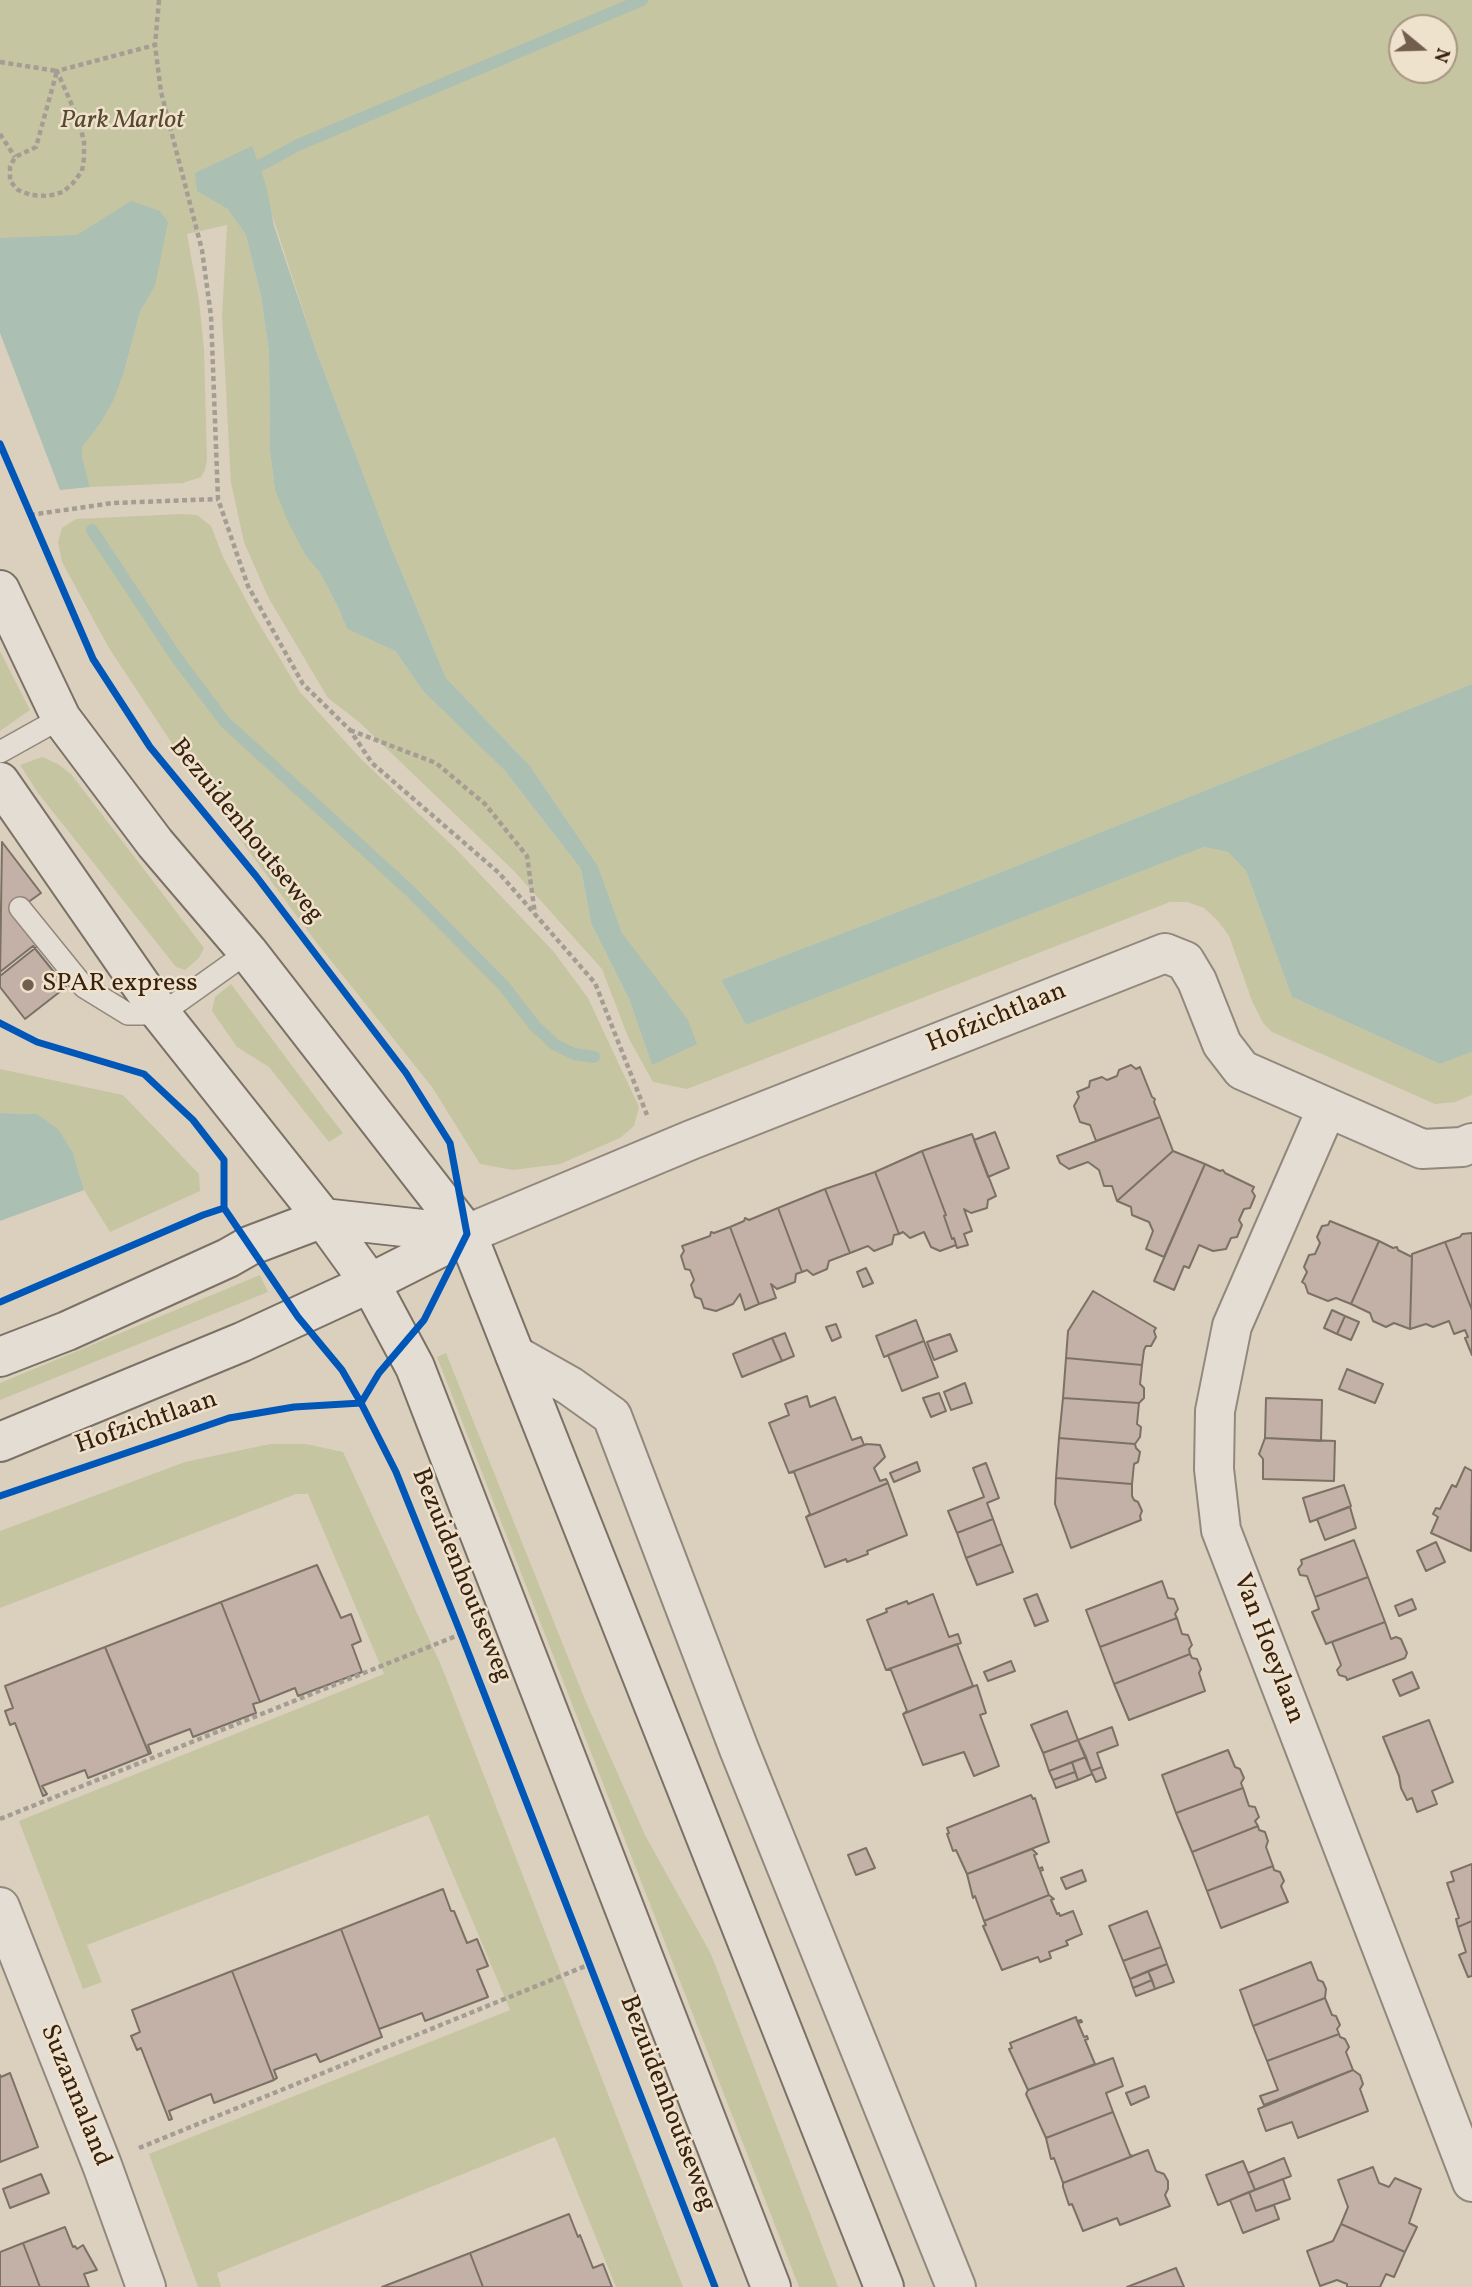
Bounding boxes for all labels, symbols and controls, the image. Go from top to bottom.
north arrow [1388,14,1458,84]
text: N [1426,44,1456,66]
park label: Park Marlot [60,106,184,138]
street label: Bezuidenhoutseweg [161,733,329,931]
place label: SPAR express [42,969,198,1001]
marker: SPAR express [20,977,36,993]
street label: Hofzichtlaan [923,977,1071,1061]
street label: Hofzichtlaan [72,1385,222,1463]
street label: Bezuidenhoutseweg [403,1464,517,1688]
street label: Van Hoeylaan [1224,1570,1310,1728]
street label: Bezuidenhoutseweg [611,1992,721,2216]
street label: Suzannaland [31,2021,117,2171]

